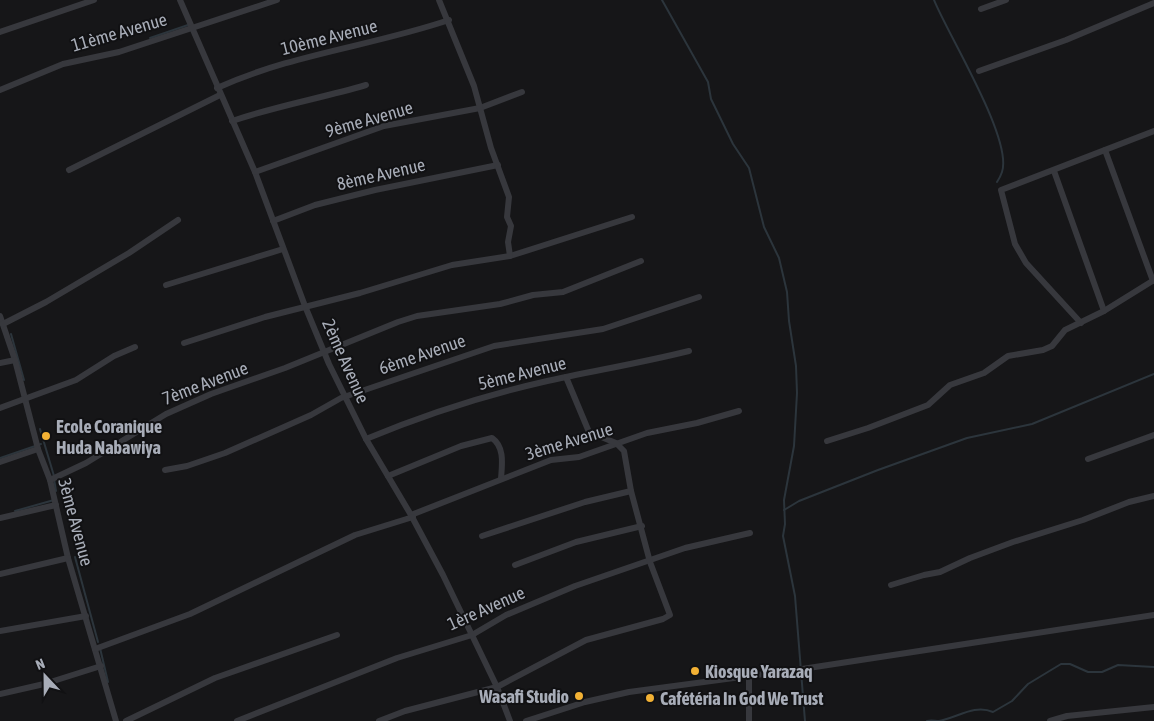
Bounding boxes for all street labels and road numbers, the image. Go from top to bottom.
street label: 11ème Avenue [69,8,169,56]
street label: 10ème Avenue [279,15,379,59]
street label: 9ème Avenue [323,96,415,142]
street label: 8ème Avenue [335,154,427,194]
street label: 2ème Avenue [318,316,374,406]
street label: 6ème Avenue [376,329,468,379]
street label: 5ème Avenue [476,352,568,394]
street label: 7ème Avenue [159,357,251,409]
street label: 3ème Avenue [523,418,615,464]
street label: 3ème Avenue [54,476,98,568]
street label: 1ère Avenue [444,582,528,634]

